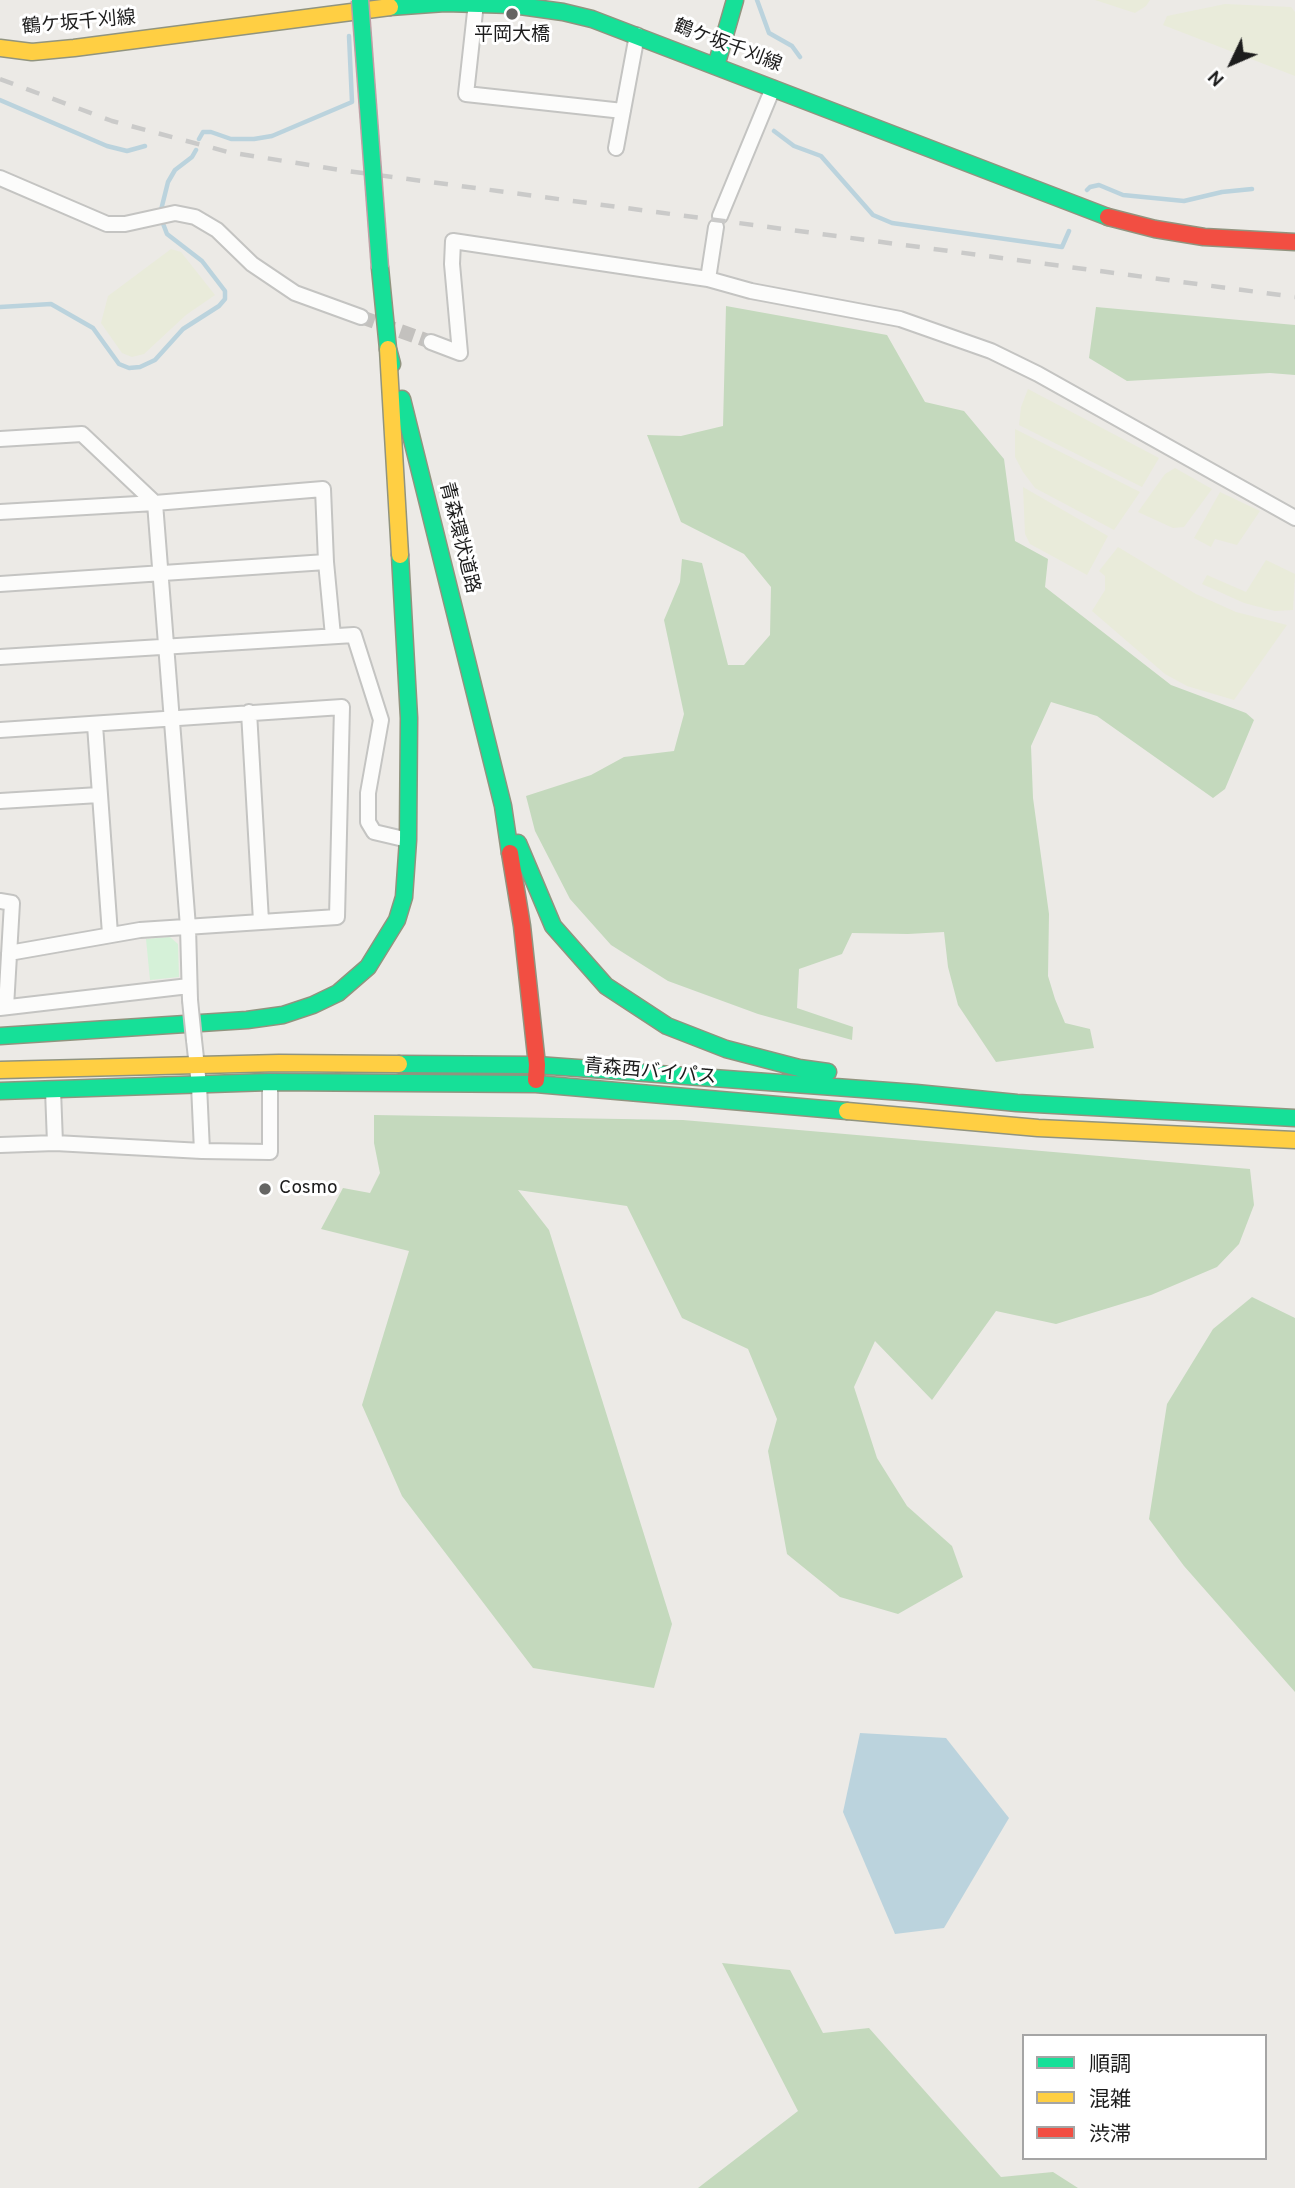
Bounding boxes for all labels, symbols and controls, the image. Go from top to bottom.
marker: 平岡大橋 [504,6,520,22]
street label: 鶴ケ坂千刈線 [21,8,137,40]
street label: 鶴ケ坂千刈線 [670,16,784,78]
place label: 平岡大橋 [474,25,550,47]
north arrow [1197,28,1267,98]
text: N [1204,64,1230,91]
street label: 青森環状道路 [433,480,483,596]
street label: 青森西バイパス [583,1056,717,1090]
place label: Cosmo [279,1178,338,1200]
marker: Cosmo [257,1181,273,1197]
legend [1022,2034,1267,2160]
text: 順調 [1089,2052,1131,2079]
text: 混雑 [1089,2087,1131,2114]
text: 渋滞 [1089,2122,1131,2149]

